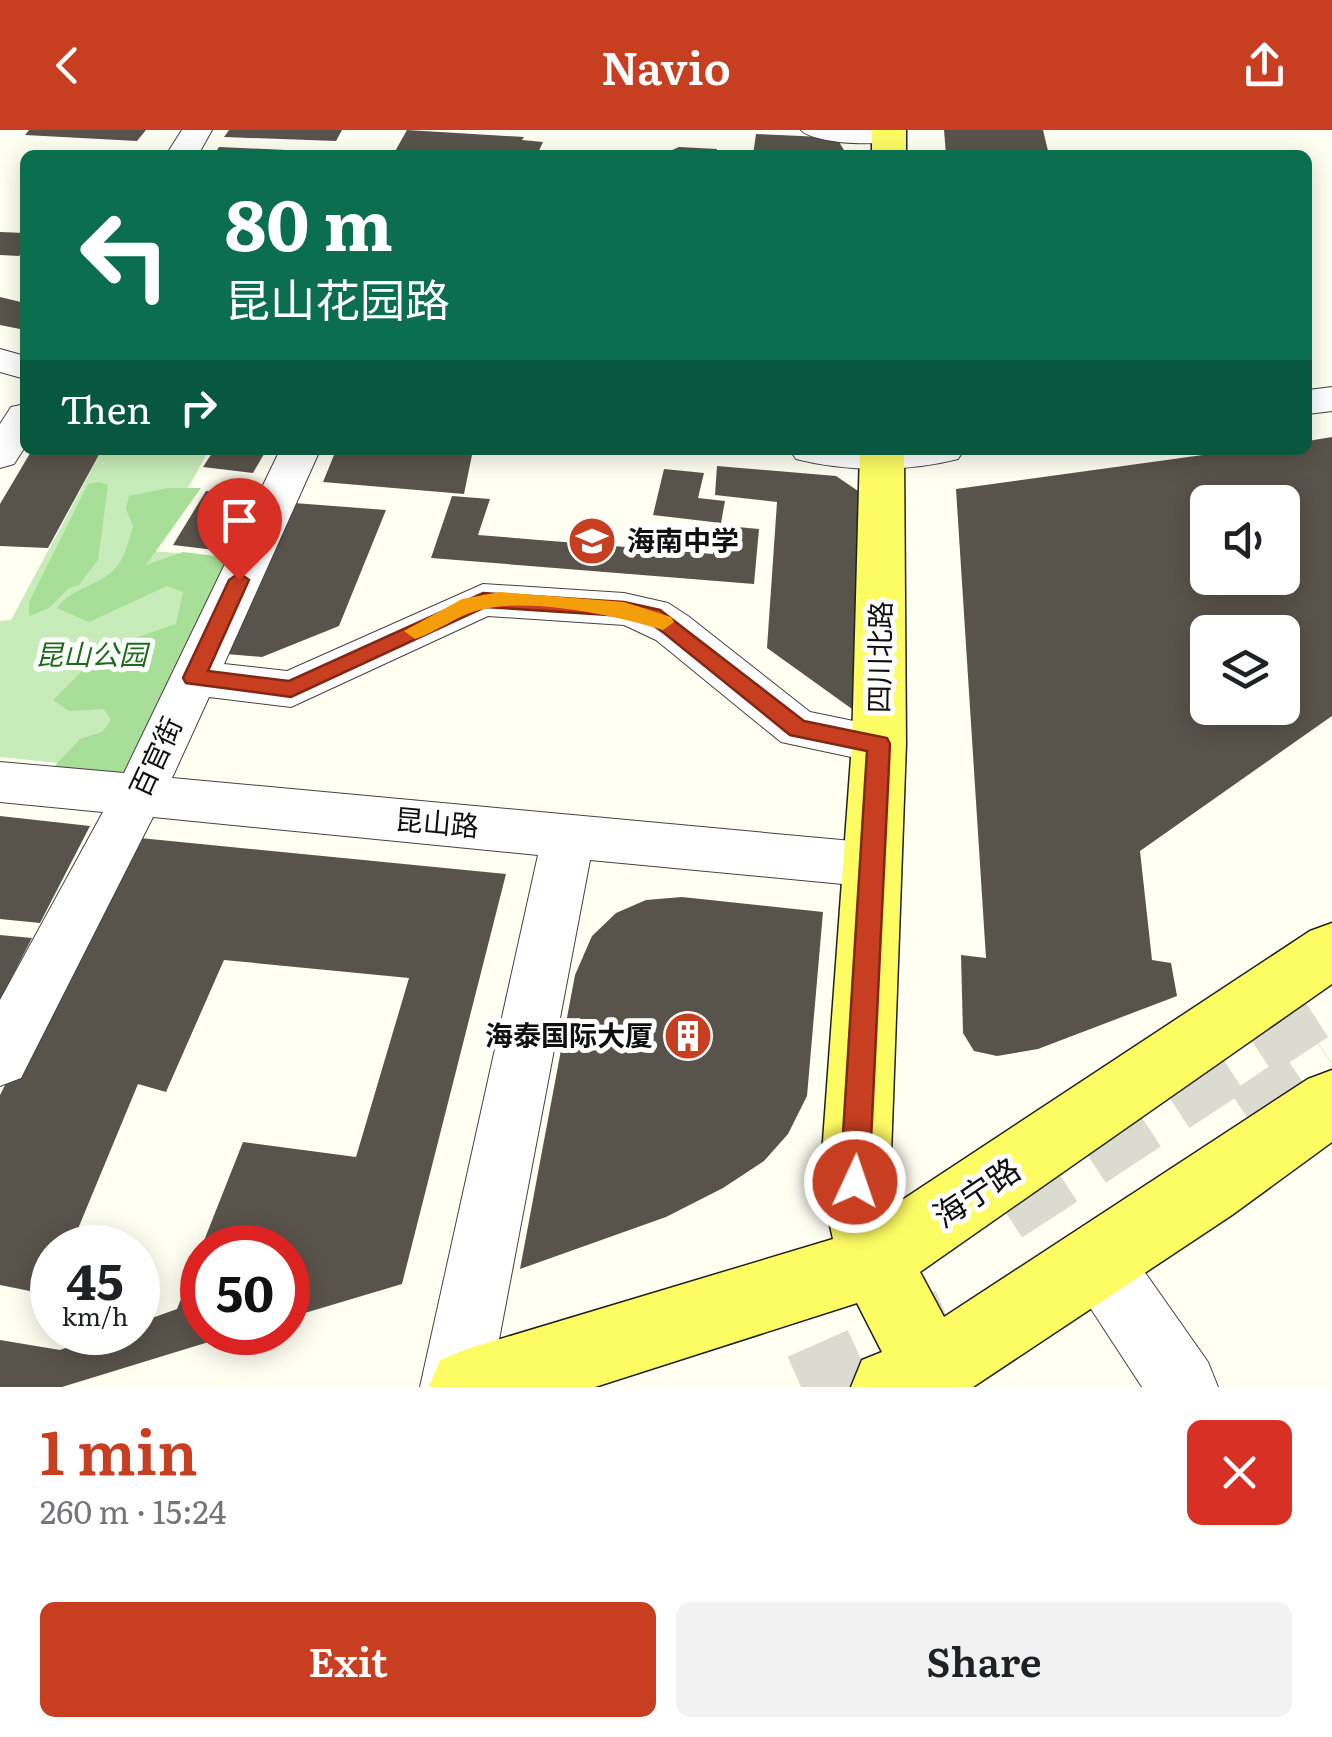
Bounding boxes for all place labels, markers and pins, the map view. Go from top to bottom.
pin [197,478,282,581]
school or university icon: 海南中学 [566,515,618,567]
place label: 海南中学 [627,518,739,560]
building icon: 海泰国际大厦 [662,1010,714,1062]
place label: 海泰国际大厦 [485,1013,653,1055]

